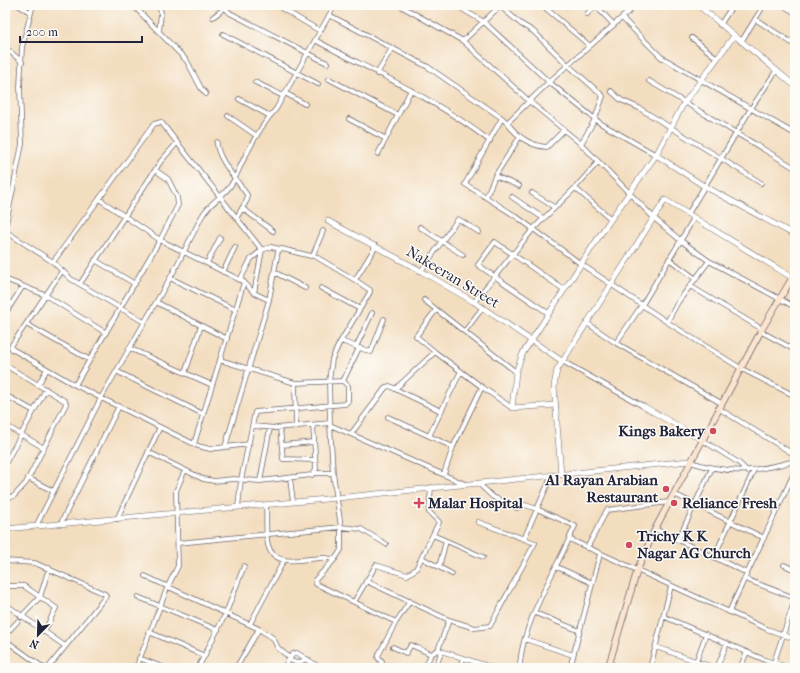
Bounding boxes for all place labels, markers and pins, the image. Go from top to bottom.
place label: Kings Bakery [618,422,706,440]
marker: Kings Bakery [708,426,718,436]
place label: Al Rayan Arabian Restaurant [545,471,659,506]
marker: Al Rayan Arabian Restaurant [661,484,671,494]
place label: Malar Hospital [427,494,524,512]
place label: Reliance Fresh [682,494,778,512]
marker: Malar Hospital [413,497,425,509]
marker: Reliance Fresh [669,498,679,508]
place label: Trichy K K Nagar AG Church [636,527,751,562]
marker: Trichy K K Nagar AG Church [624,540,634,550]

